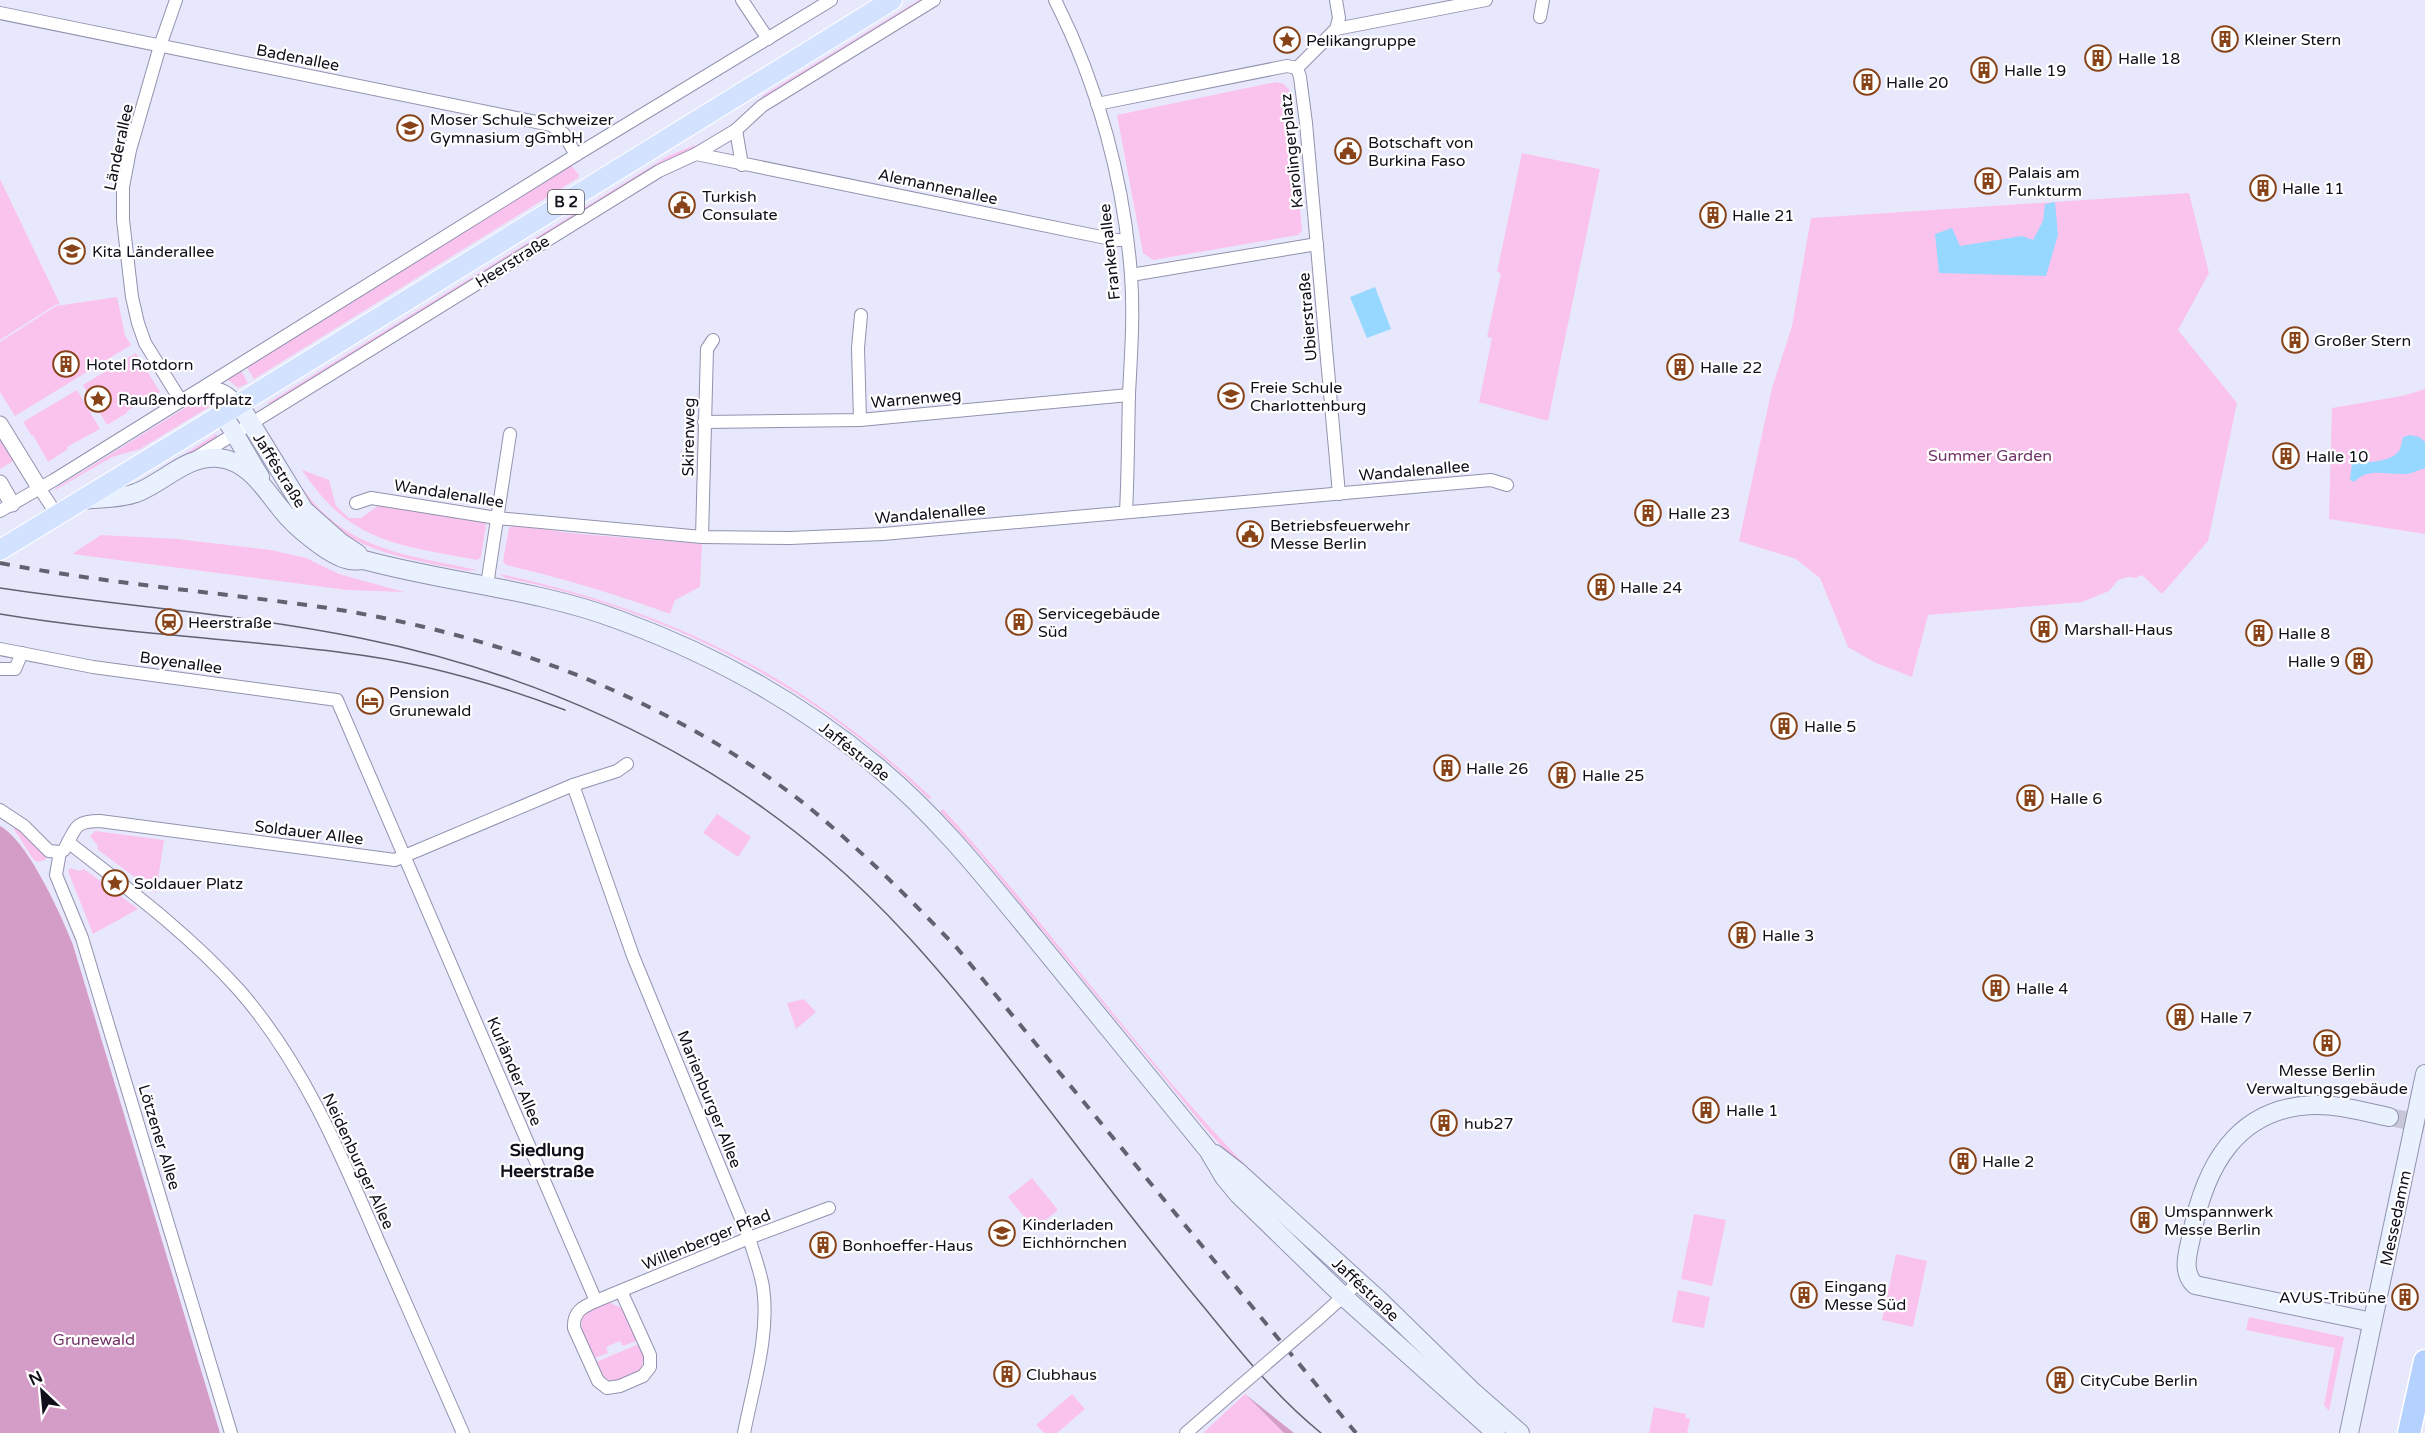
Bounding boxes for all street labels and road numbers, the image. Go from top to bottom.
street label: Badenallee [255,40,341,76]
street label: Karolingerplatz [1276,92,1308,209]
street label: Länderallee [100,102,138,192]
street label: Alemannenallee [876,165,999,209]
road number: B 2 [548,190,584,214]
street label: Frankenallee [1095,203,1125,301]
street label: Heerstraße [472,231,553,293]
street label: Ubierstraße [1294,272,1322,362]
street label: Warnenweg [870,385,962,413]
street label: Skirenweg [678,397,700,477]
street label: Jafféstraße [248,429,310,512]
street label: Wandalenallee [1358,456,1470,486]
street label: Wandalenallee [392,475,505,513]
street label: Wandalenallee [874,499,986,529]
street label: Boyenallee [138,647,223,679]
street label: Jafféstraße [815,718,894,786]
street label: Soldauer Allee [253,816,364,850]
street label: Kurländer Allee [482,1014,546,1129]
street label: Marienburger Allee [672,1028,746,1171]
street label: Lötzener Allee [134,1082,185,1192]
street label: Neidenburger Allee [318,1090,398,1233]
street label: Messedamm [2376,1169,2416,1268]
street label: Willenberger Pfad [639,1205,774,1275]
street label: Jafféstraße [1327,1253,1403,1326]

